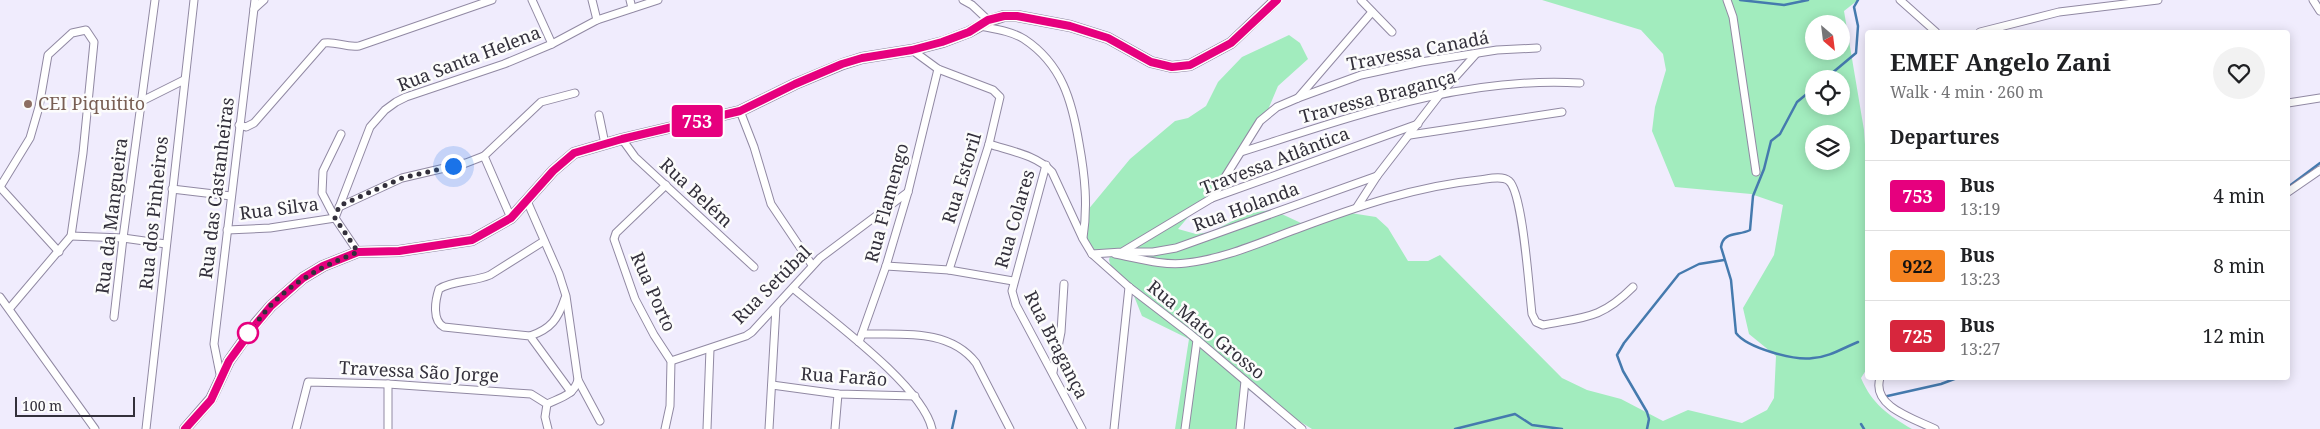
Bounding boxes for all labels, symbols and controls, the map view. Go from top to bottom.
north arrow [1805,15,1850,60]
map controls [1805,15,1850,170]
street label: Rua Santa Helena [394,20,544,96]
street label: Travessa Canadá [1345,24,1491,76]
text: EMEF Angelo Zani [1890,45,2111,78]
button: heart [2213,47,2265,99]
street label: Travessa Bragança [1297,64,1459,128]
button: locate [1805,70,1850,115]
text: Walk · 4 min · 260 m [1890,81,2043,103]
place label: CEI Piquitito [38,91,145,115]
street label: Rua das Castanheiras [193,96,239,280]
marker: CEI Piquitito [22,98,34,110]
line badge: 753 [668,105,726,137]
text: 753 [682,109,712,133]
street label: Travessa Atlântica [1197,121,1353,200]
text: Departures [1890,124,1999,150]
button: layers [1805,125,1850,170]
street label: Rua Estoril [936,129,986,226]
street label: Rua dos Pinheiros [133,135,173,291]
street label: Rua da Mangueira [90,136,133,295]
street label: Rua Flamengo [859,140,914,265]
street label: Rua Belém [655,152,738,232]
your location [441,154,466,179]
street label: Rua Colares [989,167,1040,271]
text: Bus [1960,172,1995,198]
street label: Rua Holanda [1189,176,1302,236]
text: 4 min [2213,183,2265,209]
text: 753 [1902,184,1933,208]
street label: Rua Silva [238,191,320,225]
text: 13:19 [1960,198,2000,220]
street label: Rua Setúbal [727,239,816,329]
text: Bus [1960,242,1995,268]
street label: Rua Porto [626,248,682,335]
text: 8 min [2213,253,2265,279]
text: 922 [1902,254,1933,278]
text: 13:23 [1960,268,2000,290]
street label: Rua Mato Grosso [1143,274,1270,384]
street label: Rua Bragança [1019,286,1094,403]
text: Bus [1960,312,1995,338]
unlabelled marker [237,322,259,344]
text: 12 min [2203,323,2265,349]
text: 725 [1902,324,1933,348]
text: 13:27 [1960,338,2000,360]
street label: Travessa São Jorge [339,355,500,387]
street label: Rua Farão [800,361,888,391]
scale bar [15,394,135,417]
text: 100 m [22,396,62,415]

